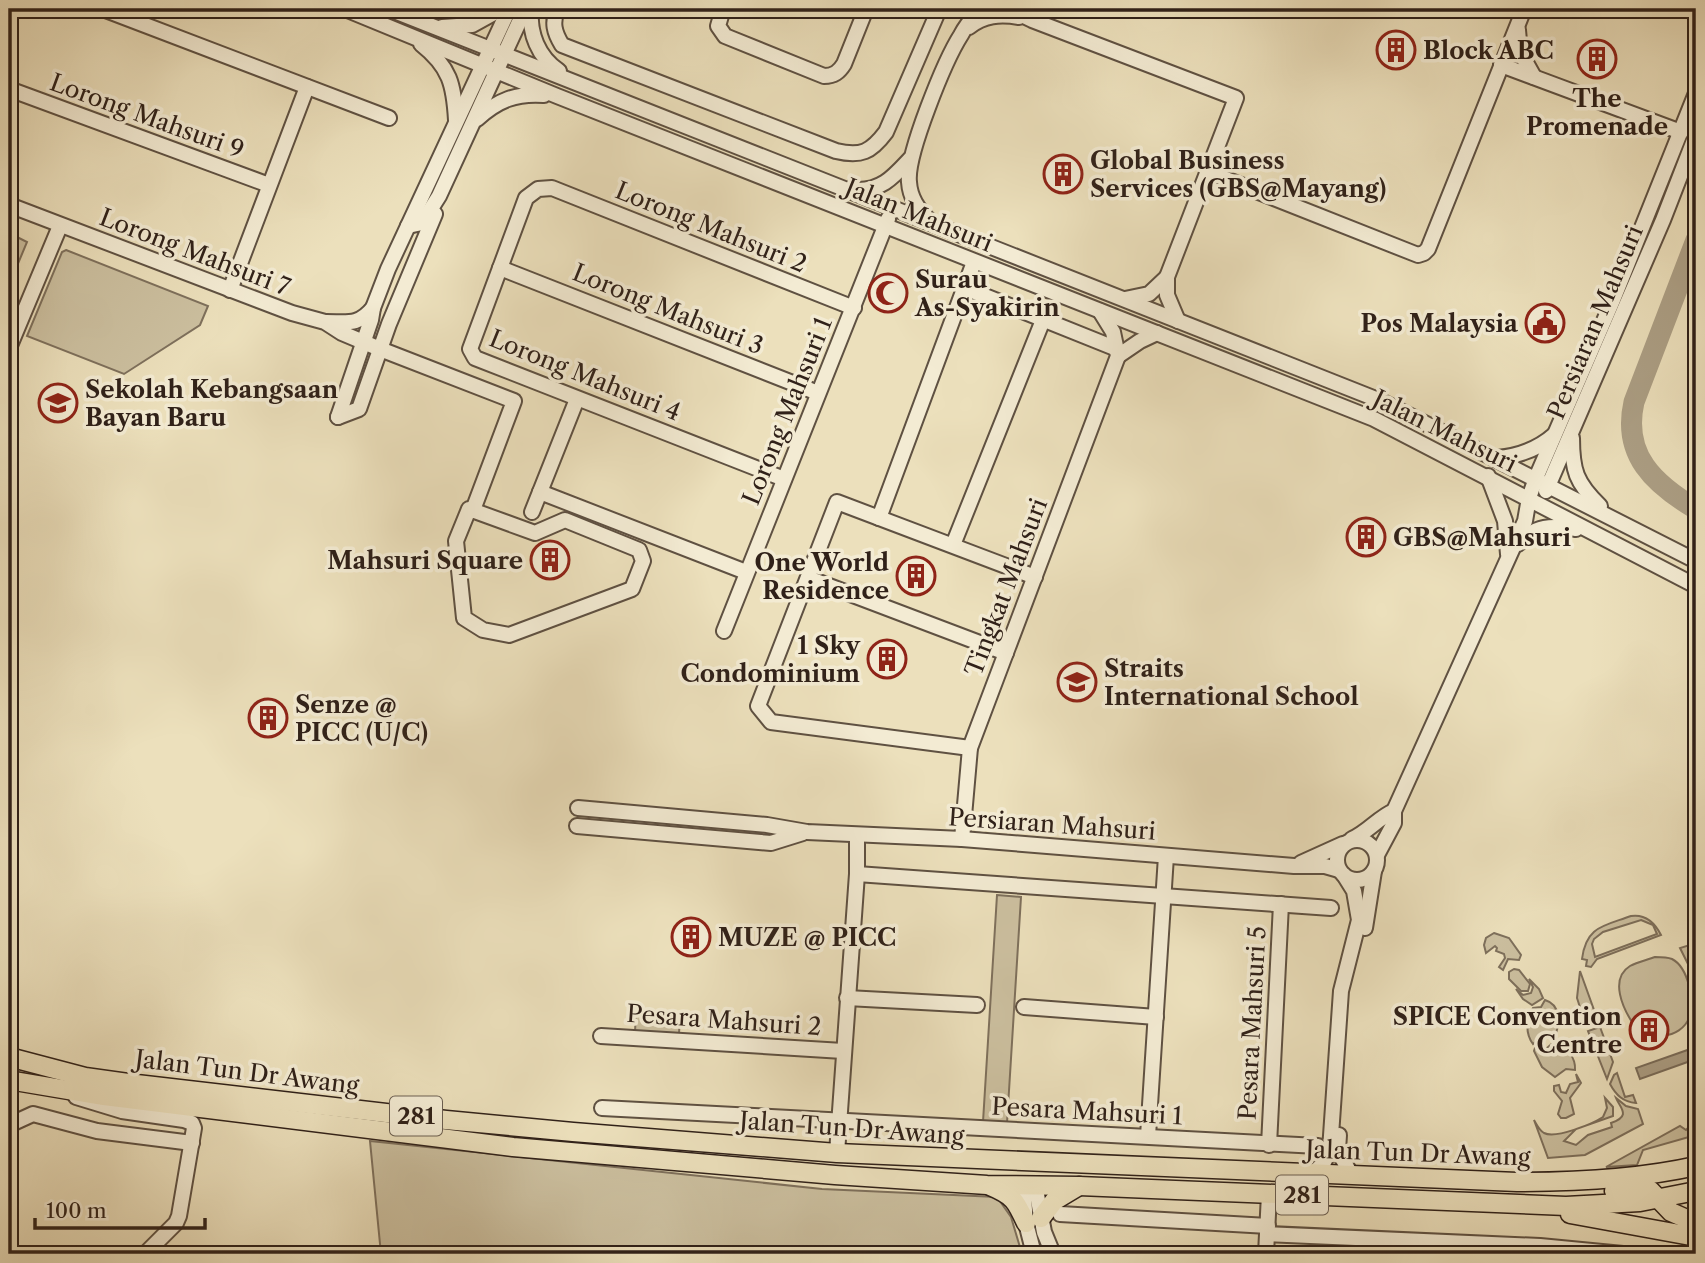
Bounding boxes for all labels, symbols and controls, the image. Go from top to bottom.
building icon: Block ABC [1375,29,1417,71]
place label: Block ABC [1423,36,1554,65]
building icon: The Promenade [1576,38,1618,80]
street label: Lorong Mahsuri 9 [46,68,248,164]
place label: The Promenade [1526,84,1668,141]
place label: Global Business Services (GBS@Mayang) [1090,146,1386,203]
building icon: Global Business Services (GBS@Mayang) [1042,153,1084,195]
street label: Jalan Mahsuri [837,171,997,258]
street label: Lorong Mahsuri 2 [611,175,811,279]
street label: Lorong Mahsuri 7 [96,202,294,302]
street label: Persiaran Mahsuri [1541,221,1649,423]
street label: Lorong Mahsuri 3 [568,258,768,360]
place label: Surau As-Syakirin [914,265,1060,322]
mosque icon: Surau As-Syakirin [867,272,909,314]
public building icon: Pos Malaysia [1524,302,1566,344]
place label: Pos Malaysia [1361,309,1519,338]
street label: Lorong Mahsuri 1 [736,313,838,509]
street label: Lorong Mahsuri 4 [485,323,685,427]
place label: Sekolah Kebangsaan Bayan Baru [85,375,339,432]
school or university icon: Sekolah Kebangsaan Bayan Baru [37,382,79,424]
street label: Jalan Mahsuri [1365,382,1522,478]
street label: Tingkat Mahsuri [959,494,1053,680]
building icon: GBS@Mahsuri [1345,516,1387,558]
place label: GBS@Mahsuri [1393,523,1571,552]
building icon: Mahsuri Square [529,539,571,581]
place label: Mahsuri Square [327,546,523,575]
place label: One World Residence [754,548,889,605]
building icon: One World Residence [895,555,937,597]
place label: 1 Sky Condominium [680,631,861,688]
building icon: 1 Sky Condominium [866,638,908,680]
place label: Straits International School [1104,654,1359,711]
school or university icon: Straits International School [1056,661,1098,703]
place label: Senze @ PICC (U/C) [295,690,428,747]
building icon: Senze @ PICC (U/C) [247,697,289,739]
street label: Persiaran Mahsuri [947,802,1157,846]
building icon: MUZE @ PICC [670,916,712,958]
place label: MUZE @ PICC [718,923,896,952]
street label: Pesara Mahsuri 5 [1232,925,1272,1121]
street label: Pesara Mahsuri 2 [626,999,822,1041]
place label: SPICE Convention Centre [1393,1002,1623,1059]
building icon: SPICE Convention Centre [1628,1009,1670,1051]
street label: Jalan Tun Dr Awang [130,1043,361,1100]
street label: Pesara Mahsuri 1 [991,1092,1183,1130]
road number: 281 [390,1096,442,1135]
street label: Jalan Tun Dr Awang [735,1105,966,1150]
street label: Jalan Tun Dr Awang [1301,1134,1531,1171]
road number: 281 [1276,1176,1328,1214]
scale bar [35,1186,205,1230]
text: 100 m [46,1198,107,1223]

